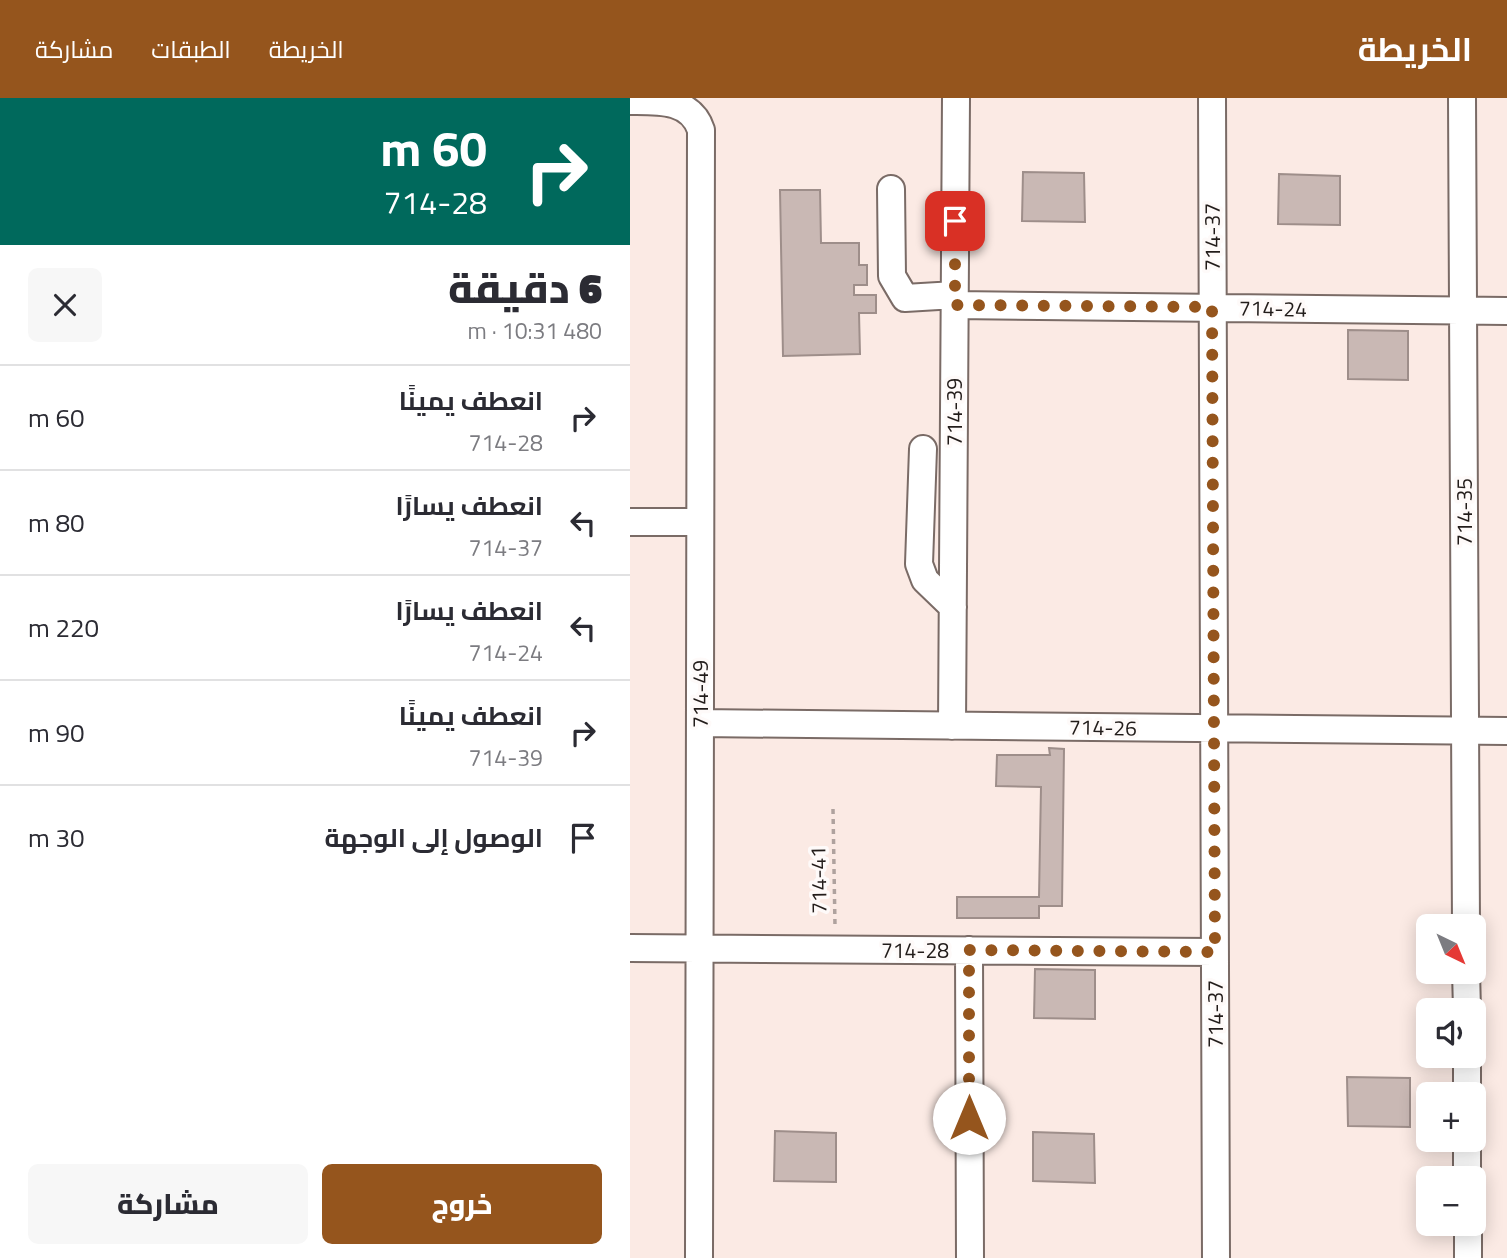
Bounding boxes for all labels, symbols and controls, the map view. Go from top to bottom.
text: الخريطة [1358,24,1472,74]
text: مشاركة [35,31,113,67]
text: الطبقات [151,31,231,67]
text: الخريطة [269,31,344,67]
text: 60 m [380,110,487,185]
icon: right [511,126,602,217]
text: 714-28 [383,178,487,226]
pin [925,191,985,251]
icon: arrive [936,202,974,240]
street label: 714-37 [1196,203,1228,271]
text: 6 دقيقة [448,255,602,319]
button: close [28,268,102,342]
street label: 714-24 [1239,291,1307,325]
text: 480 m · 10:31 [467,313,602,348]
street label: 714-39 [938,378,970,446]
text: انعطف يمينًا [399,381,543,420]
text: 60 m [28,398,85,437]
icon: right [564,399,602,437]
text: 714-28 [469,425,543,460]
street label: 714-35 [1448,478,1480,546]
text: انعطف يسارًا [395,486,543,525]
text: 80 m [28,503,85,542]
icon: left [564,504,602,542]
text: 714-37 [469,530,543,565]
text: انعطف يسارًا [395,591,543,630]
text: 220 m [28,608,99,647]
icon: left [564,609,602,647]
text: 714-24 [469,635,543,670]
street label: 714-49 [684,660,716,728]
text: انعطف يمينًا [399,696,543,735]
street label: 714-26 [1069,710,1137,744]
text: 90 m [28,713,85,752]
icon: right [564,714,602,752]
text: 714-39 [469,740,543,775]
text: 30 m [28,818,85,857]
text: الوصول إلى الوجهة [324,818,543,857]
icon: arrive [564,819,602,857]
street label: 714-41 [801,846,835,914]
north arrow [1416,914,1486,984]
map controls [1416,914,1486,1236]
street label: 714-28 [881,934,949,966]
street label: 714-37 [1199,980,1231,1048]
button: sound [1416,998,1486,1068]
position arrow [932,1081,1006,1155]
button: + [1416,1082,1486,1152]
button: مشاركة [28,1164,308,1244]
button: خروج [322,1164,602,1244]
button: − [1416,1166,1486,1236]

